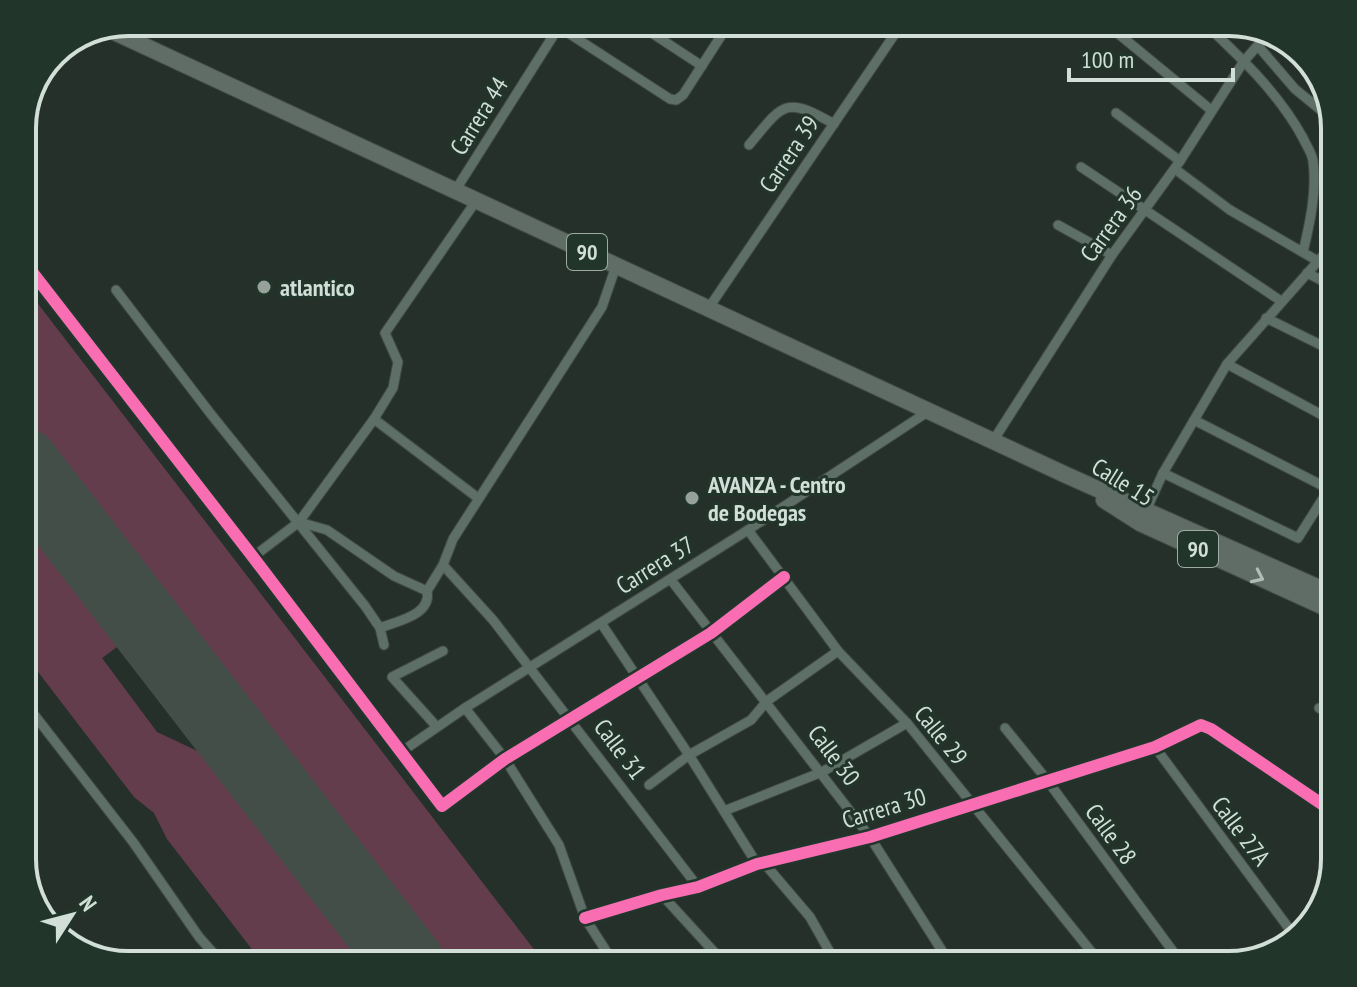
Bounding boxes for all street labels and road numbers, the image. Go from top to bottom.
street label: Carrera 44 [443,71,515,161]
street label: Carrera 39 [752,110,826,198]
street label: Carrera 36 [1073,180,1149,268]
road number: 90 [567,234,607,270]
street label: Calle 15 [1086,451,1160,513]
street label: Carrera 37 [610,529,700,601]
road number: 90 [1178,531,1218,567]
street label: Calle 29 [908,699,974,771]
street label: Calle 31 [587,712,653,786]
street label: Calle 30 [801,718,867,792]
street label: Carrera 30 [838,781,930,835]
street label: Calle 27A [1205,790,1278,872]
street label: Calle 28 [1078,797,1144,871]

